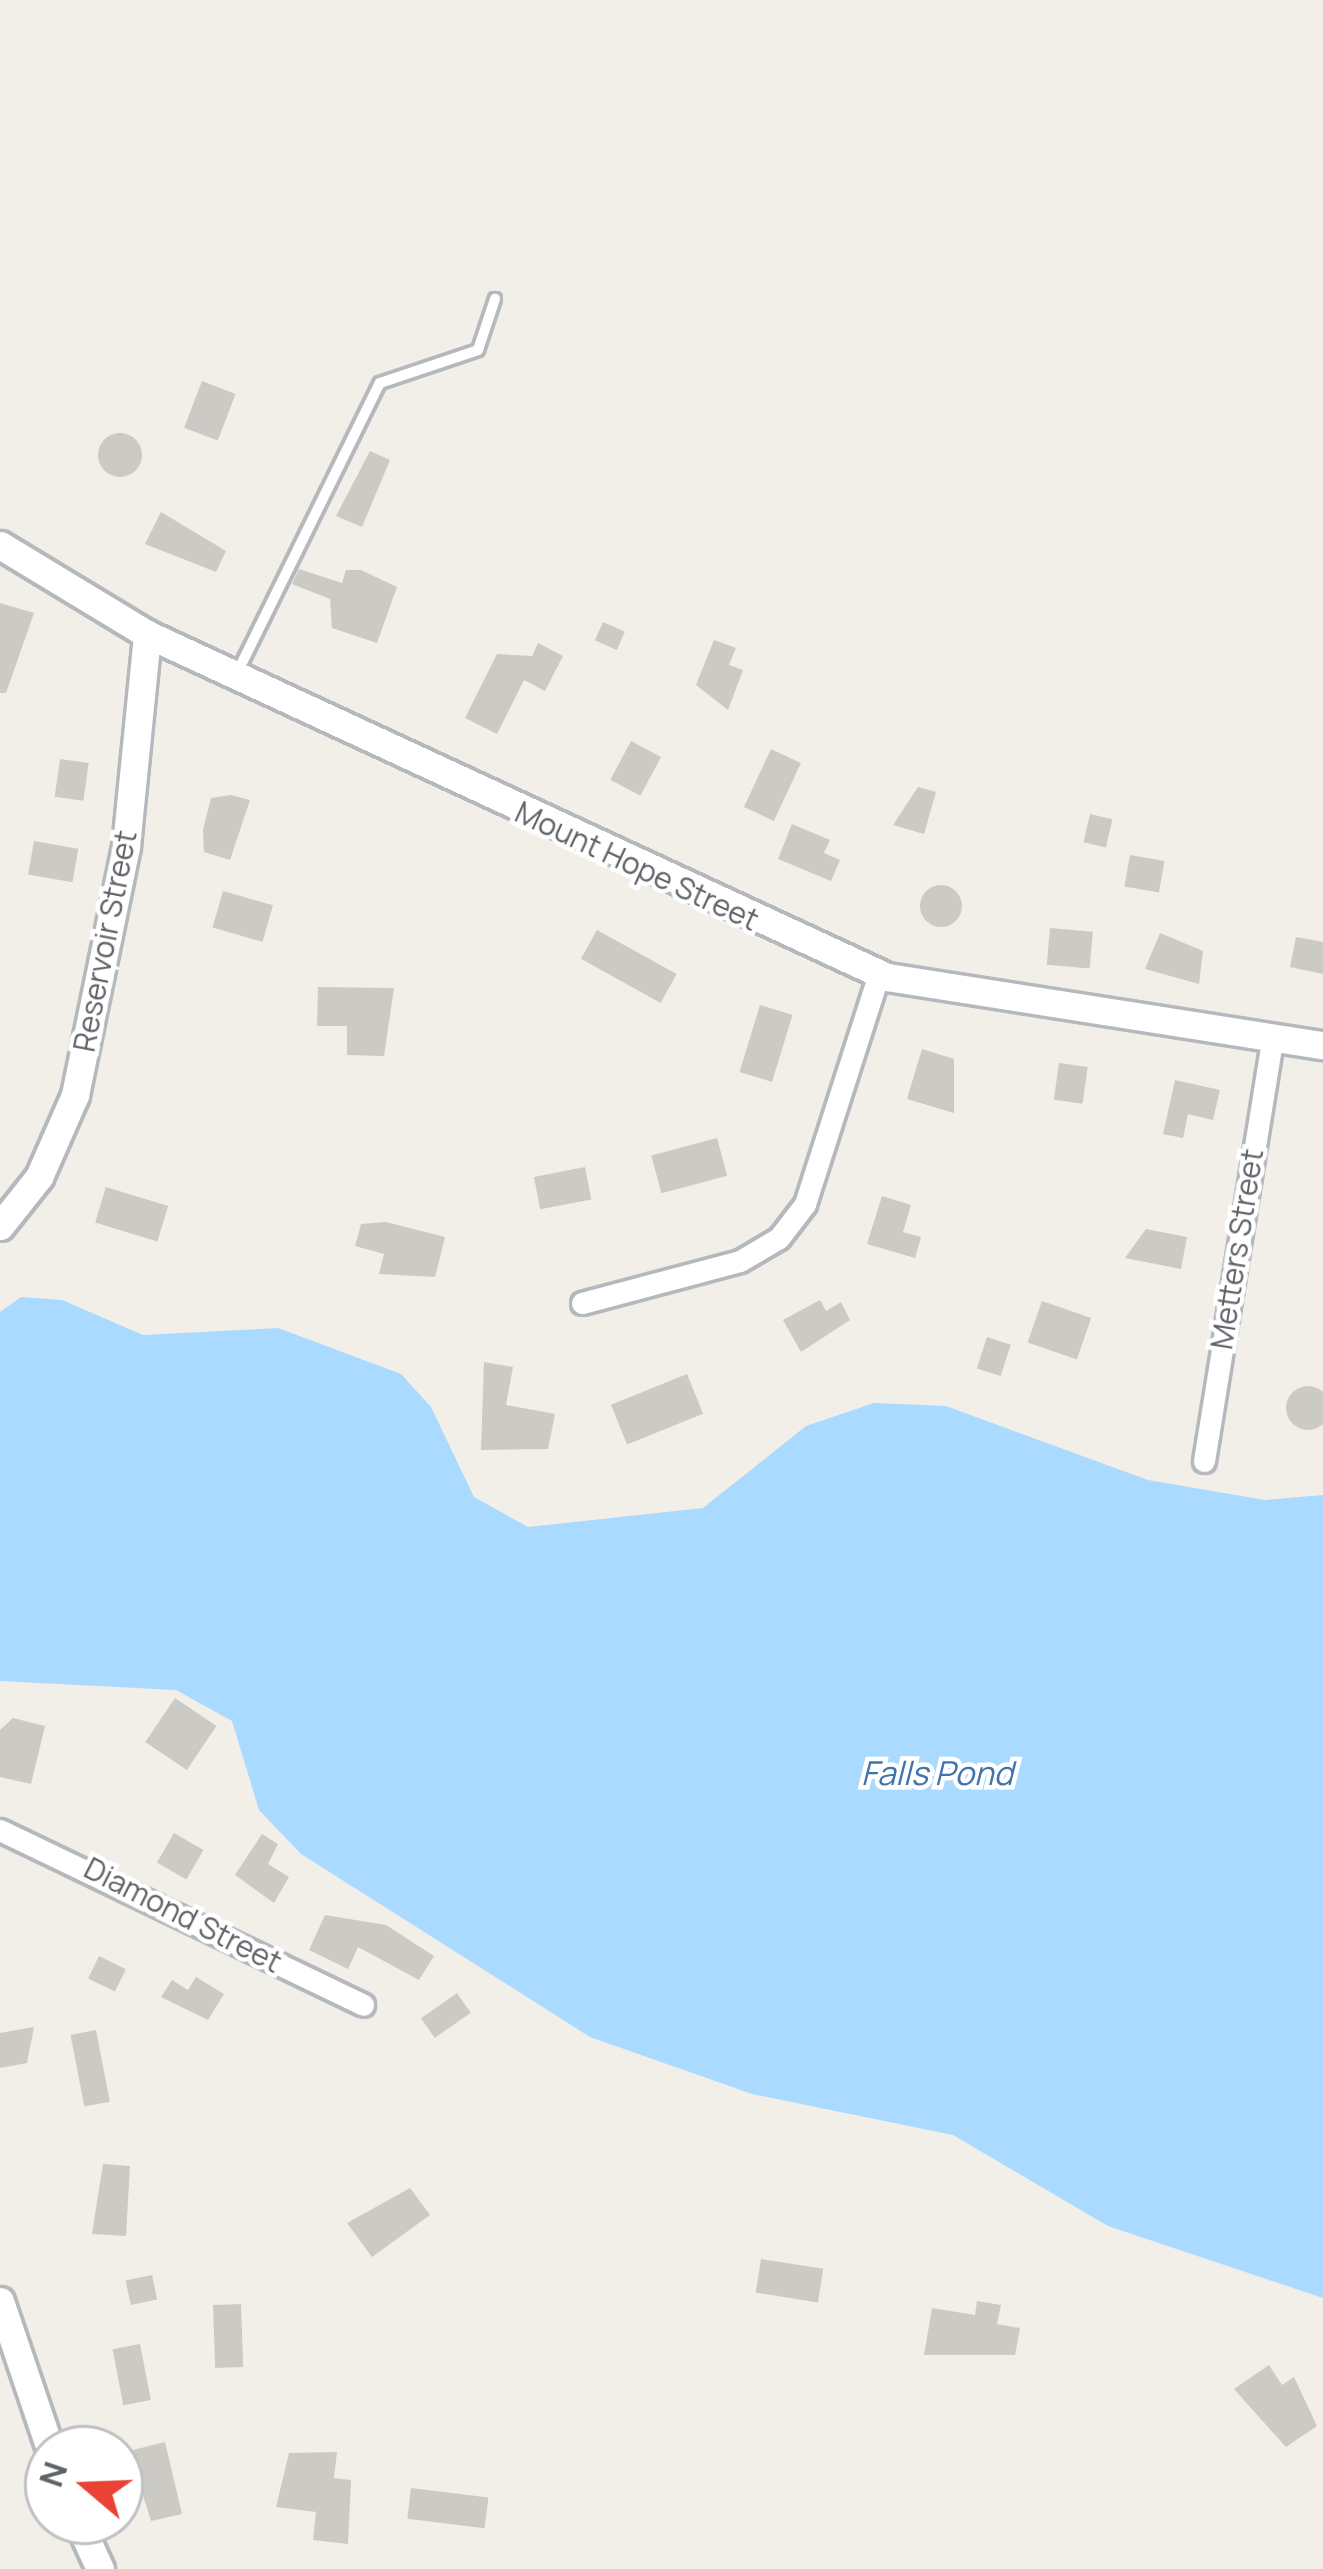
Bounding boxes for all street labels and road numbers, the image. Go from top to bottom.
street label: Mount Hope Street [510,794,764,938]
street label: Reservoir Street [66,827,144,1055]
street label: Metters Street [1203,1146,1271,1352]
street label: Diamond Street [78,1850,288,1980]

